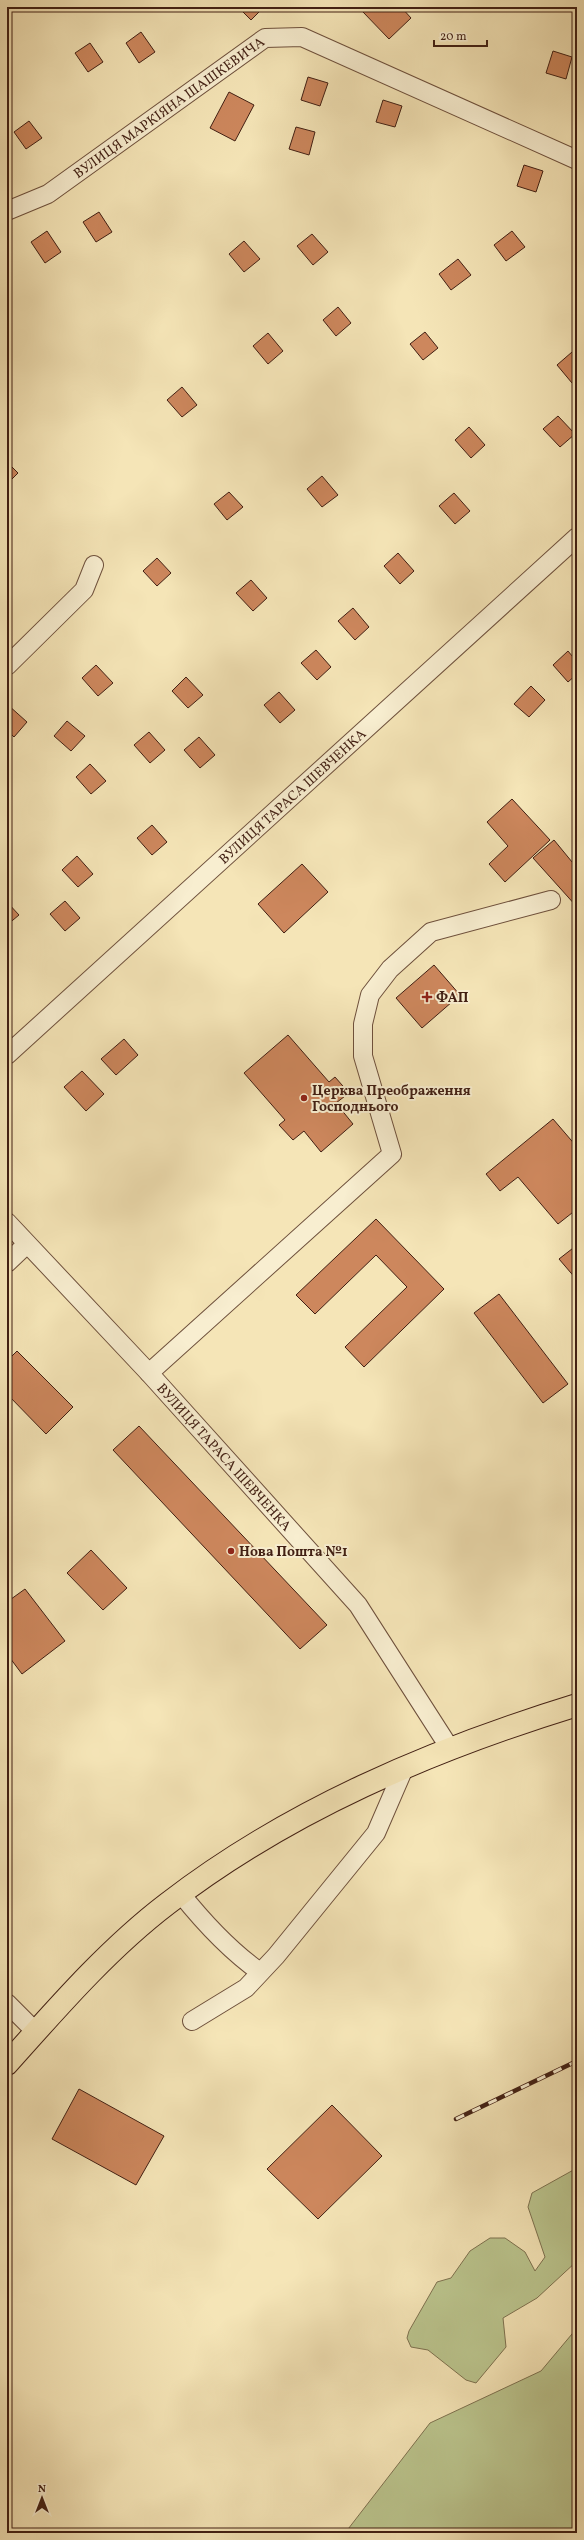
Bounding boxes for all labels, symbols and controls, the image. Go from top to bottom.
scale bar [434,22,487,48]
text: 20 m [440,29,467,45]
street label: ВУЛИЦЯ МАРКІЯНА ШАШКЕВИЧА [70,33,269,184]
street label: ВУЛИЦЯ ТАРАСА ШЕВЧЕНКА [215,725,371,869]
place label: ФАП [436,989,469,1008]
marker: ФАП [421,991,433,1003]
place label: Церква Преображення Господнього [312,1082,471,1117]
marker: Церква Преображення Господнього [299,1093,309,1103]
street label: ВУЛИЦЯ ТАРАСА ШЕВЧЕНКА [152,1380,295,1536]
place label: Нова Пошта №1 [239,1543,348,1562]
marker: Нова Пошта №1 [226,1546,236,1556]
north arrow [22,2478,62,2518]
text: N [38,2482,46,2497]

